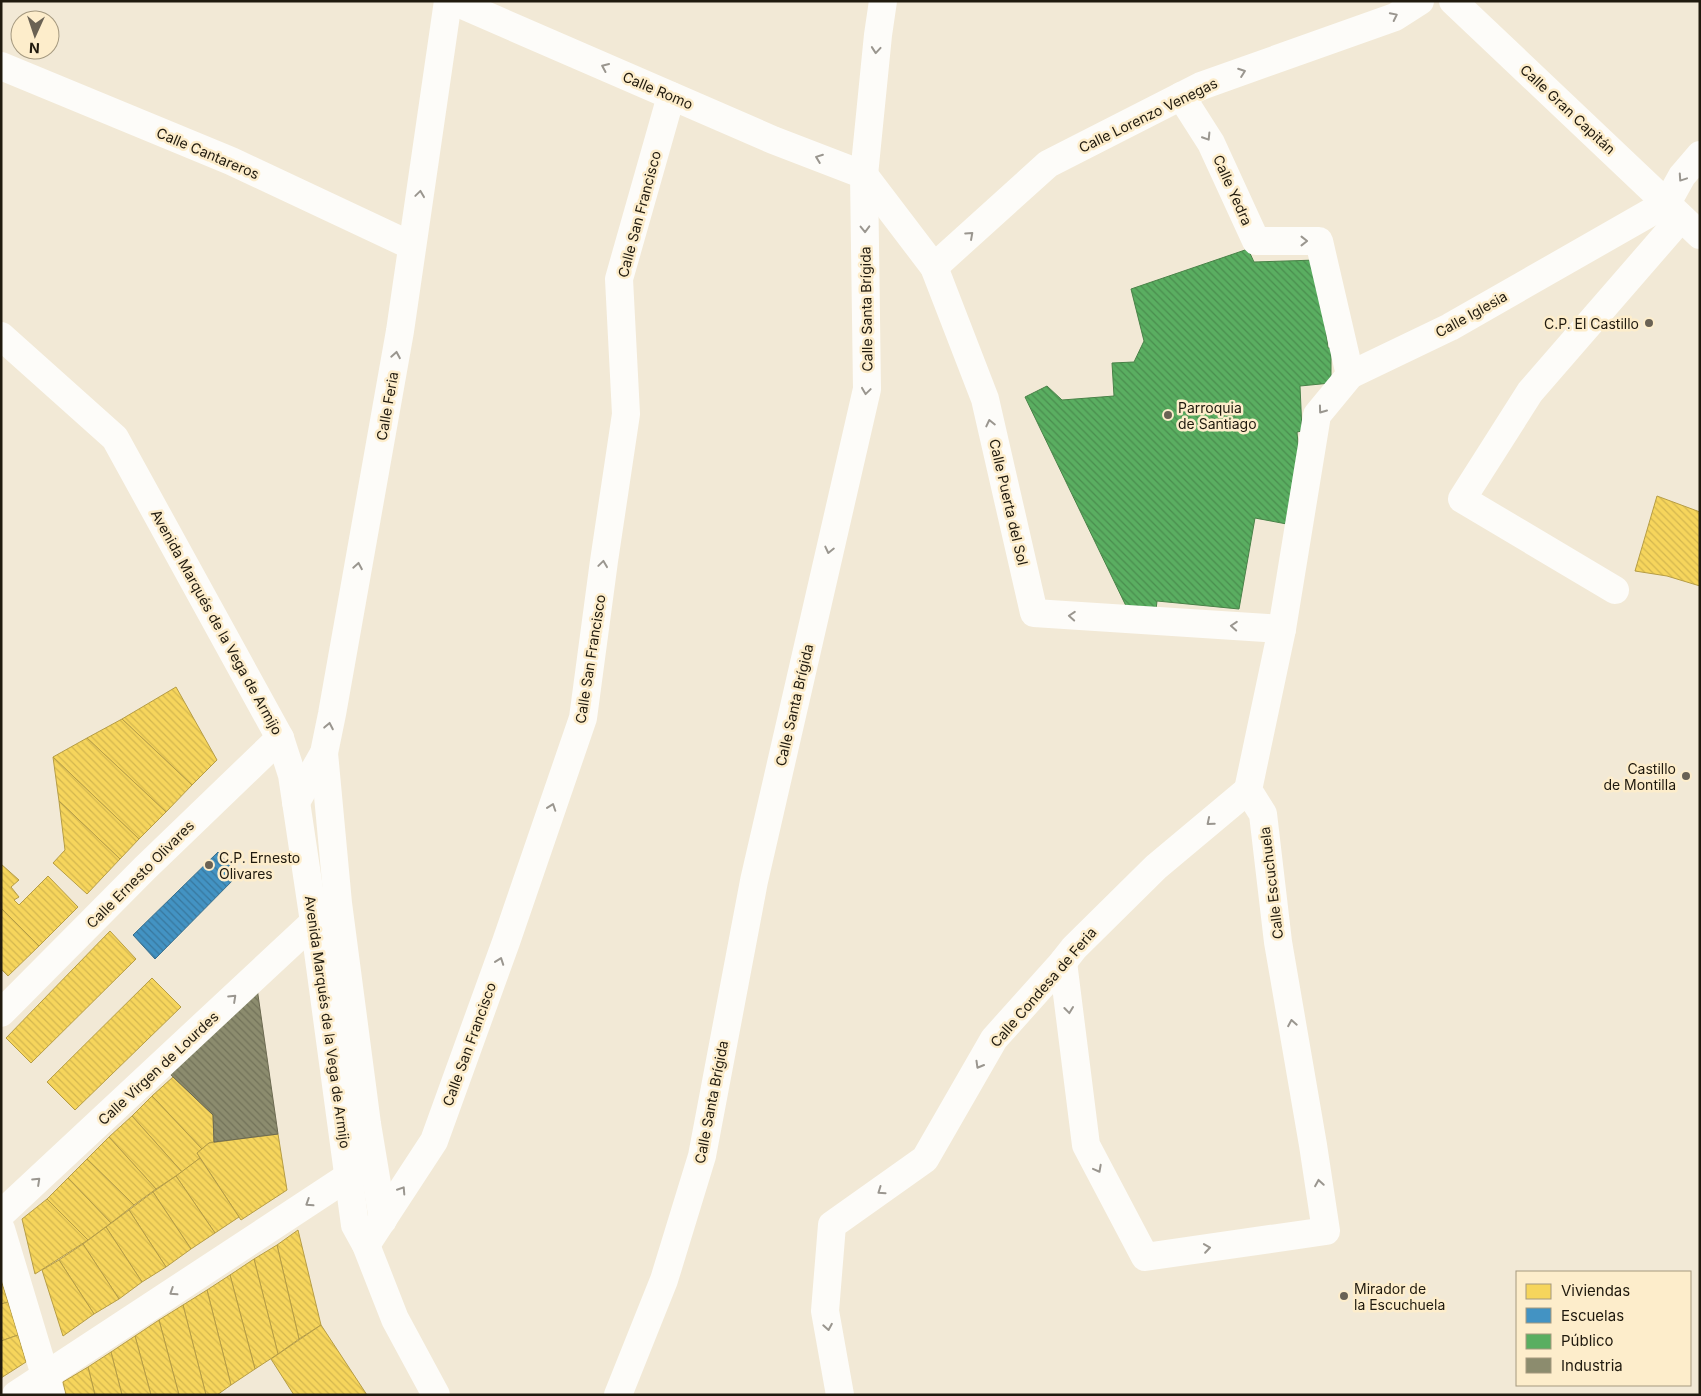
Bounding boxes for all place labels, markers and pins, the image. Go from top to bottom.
place label: C.P. El Castillo [1544,315,1639,332]
marker: C.P. El Castillo [1643,317,1655,329]
place label: Parroquia de Santiago [1178,399,1257,432]
marker: Parroquia de Santiago [1162,409,1174,421]
place label: Castillo de Montilla [1603,760,1676,793]
marker: Castillo de Montilla [1680,770,1692,782]
place label: C.P. Ernesto Olivares [219,849,300,882]
marker: C.P. Ernesto Olivares [203,859,215,871]
place label: Mirador de la Escuchuela [1354,1280,1445,1313]
marker: Mirador de la Escuchuela [1338,1290,1350,1302]

